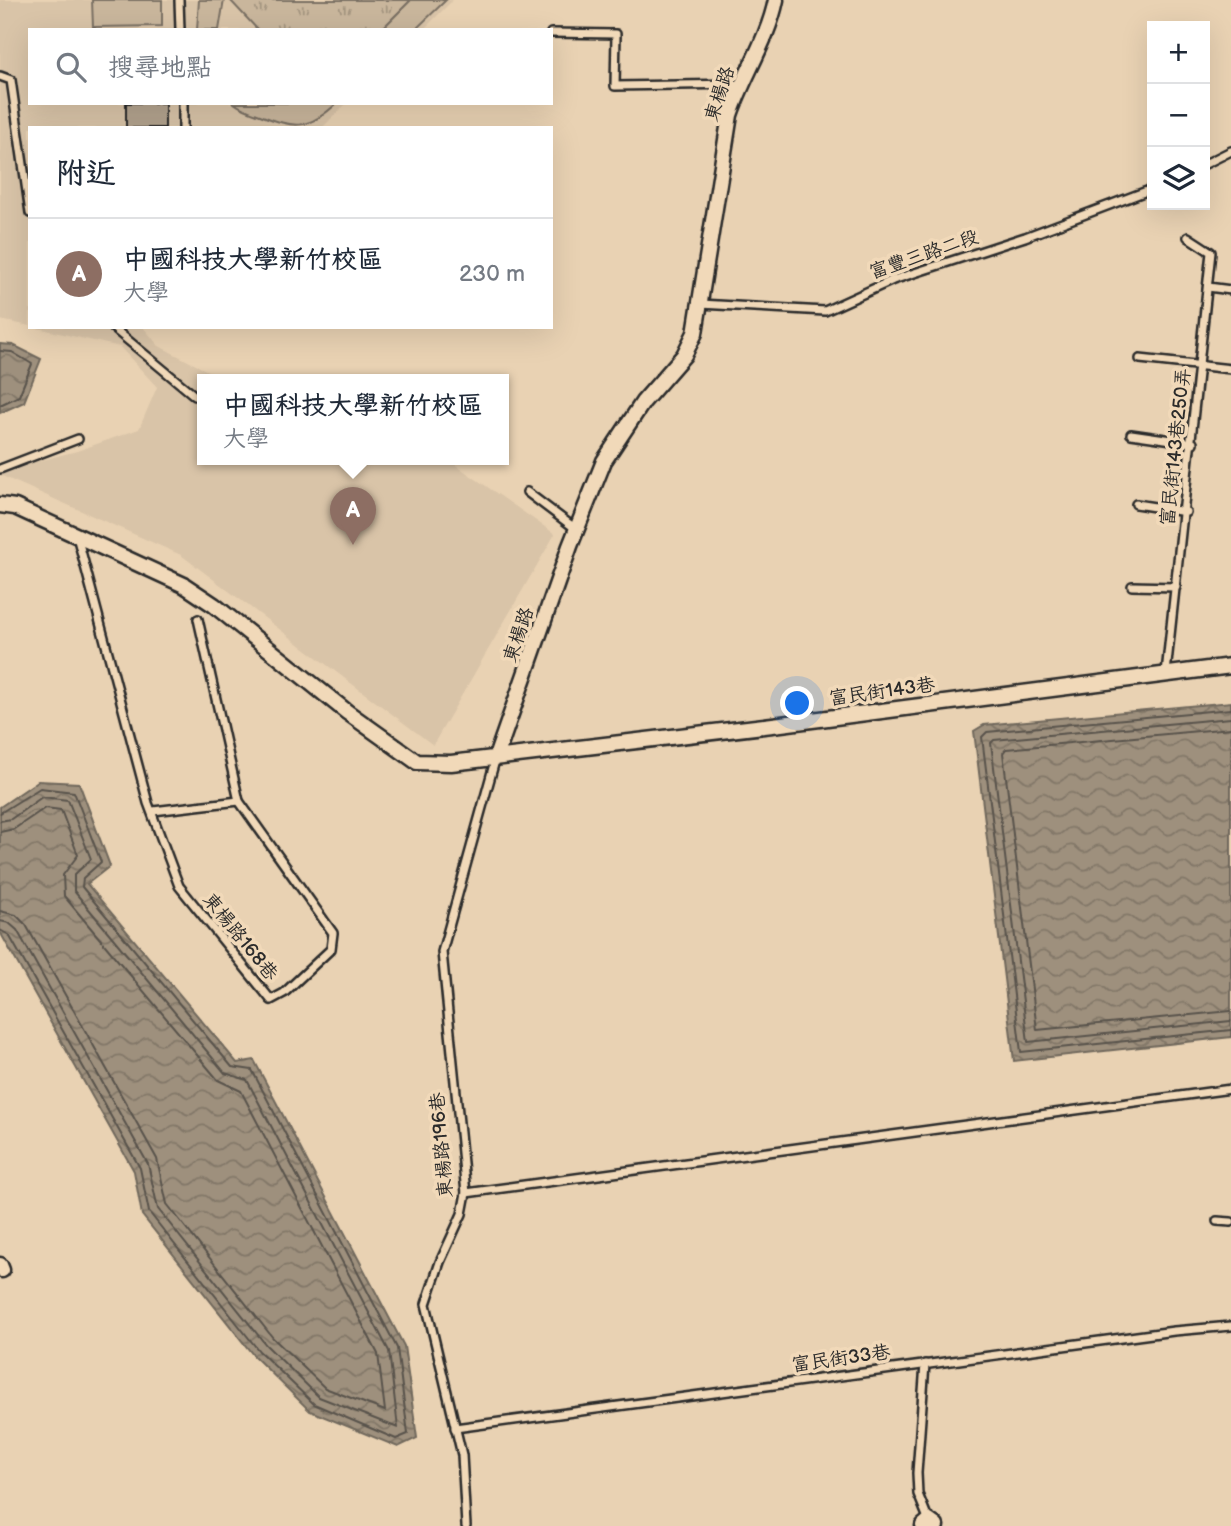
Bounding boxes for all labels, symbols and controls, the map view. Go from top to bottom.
map controls [1147,21,1210,210]
button: + [1147,21,1210,84]
search box [28,28,553,105]
icon: search [52,48,90,86]
text: 搜尋地點 [108,53,212,84]
street label: 東楊路 [700,63,740,125]
button: − [1147,84,1210,147]
button: layers [1147,147,1210,210]
text: 附近 [56,156,116,192]
street label: 富豐三路二段 [866,226,982,284]
text: 中國科技大學新竹校區 [123,245,383,276]
text: A [72,260,86,288]
text: 230 m [459,260,525,288]
text: 大學 [123,279,169,307]
street label: 富民街143巷250弄 [1156,367,1196,527]
popup [197,374,509,465]
text: 中國科技大學新竹校區 [223,391,483,422]
text: 大學 [223,425,269,453]
pin: A [330,487,376,545]
street label: 東楊路 [499,604,539,666]
street label: 富民街143巷 [828,673,936,711]
your location [780,686,814,720]
street label: 東楊路168巷 [198,889,282,985]
street label: 東楊路196巷 [426,1091,458,1199]
street label: 富民街33巷 [790,1341,892,1377]

